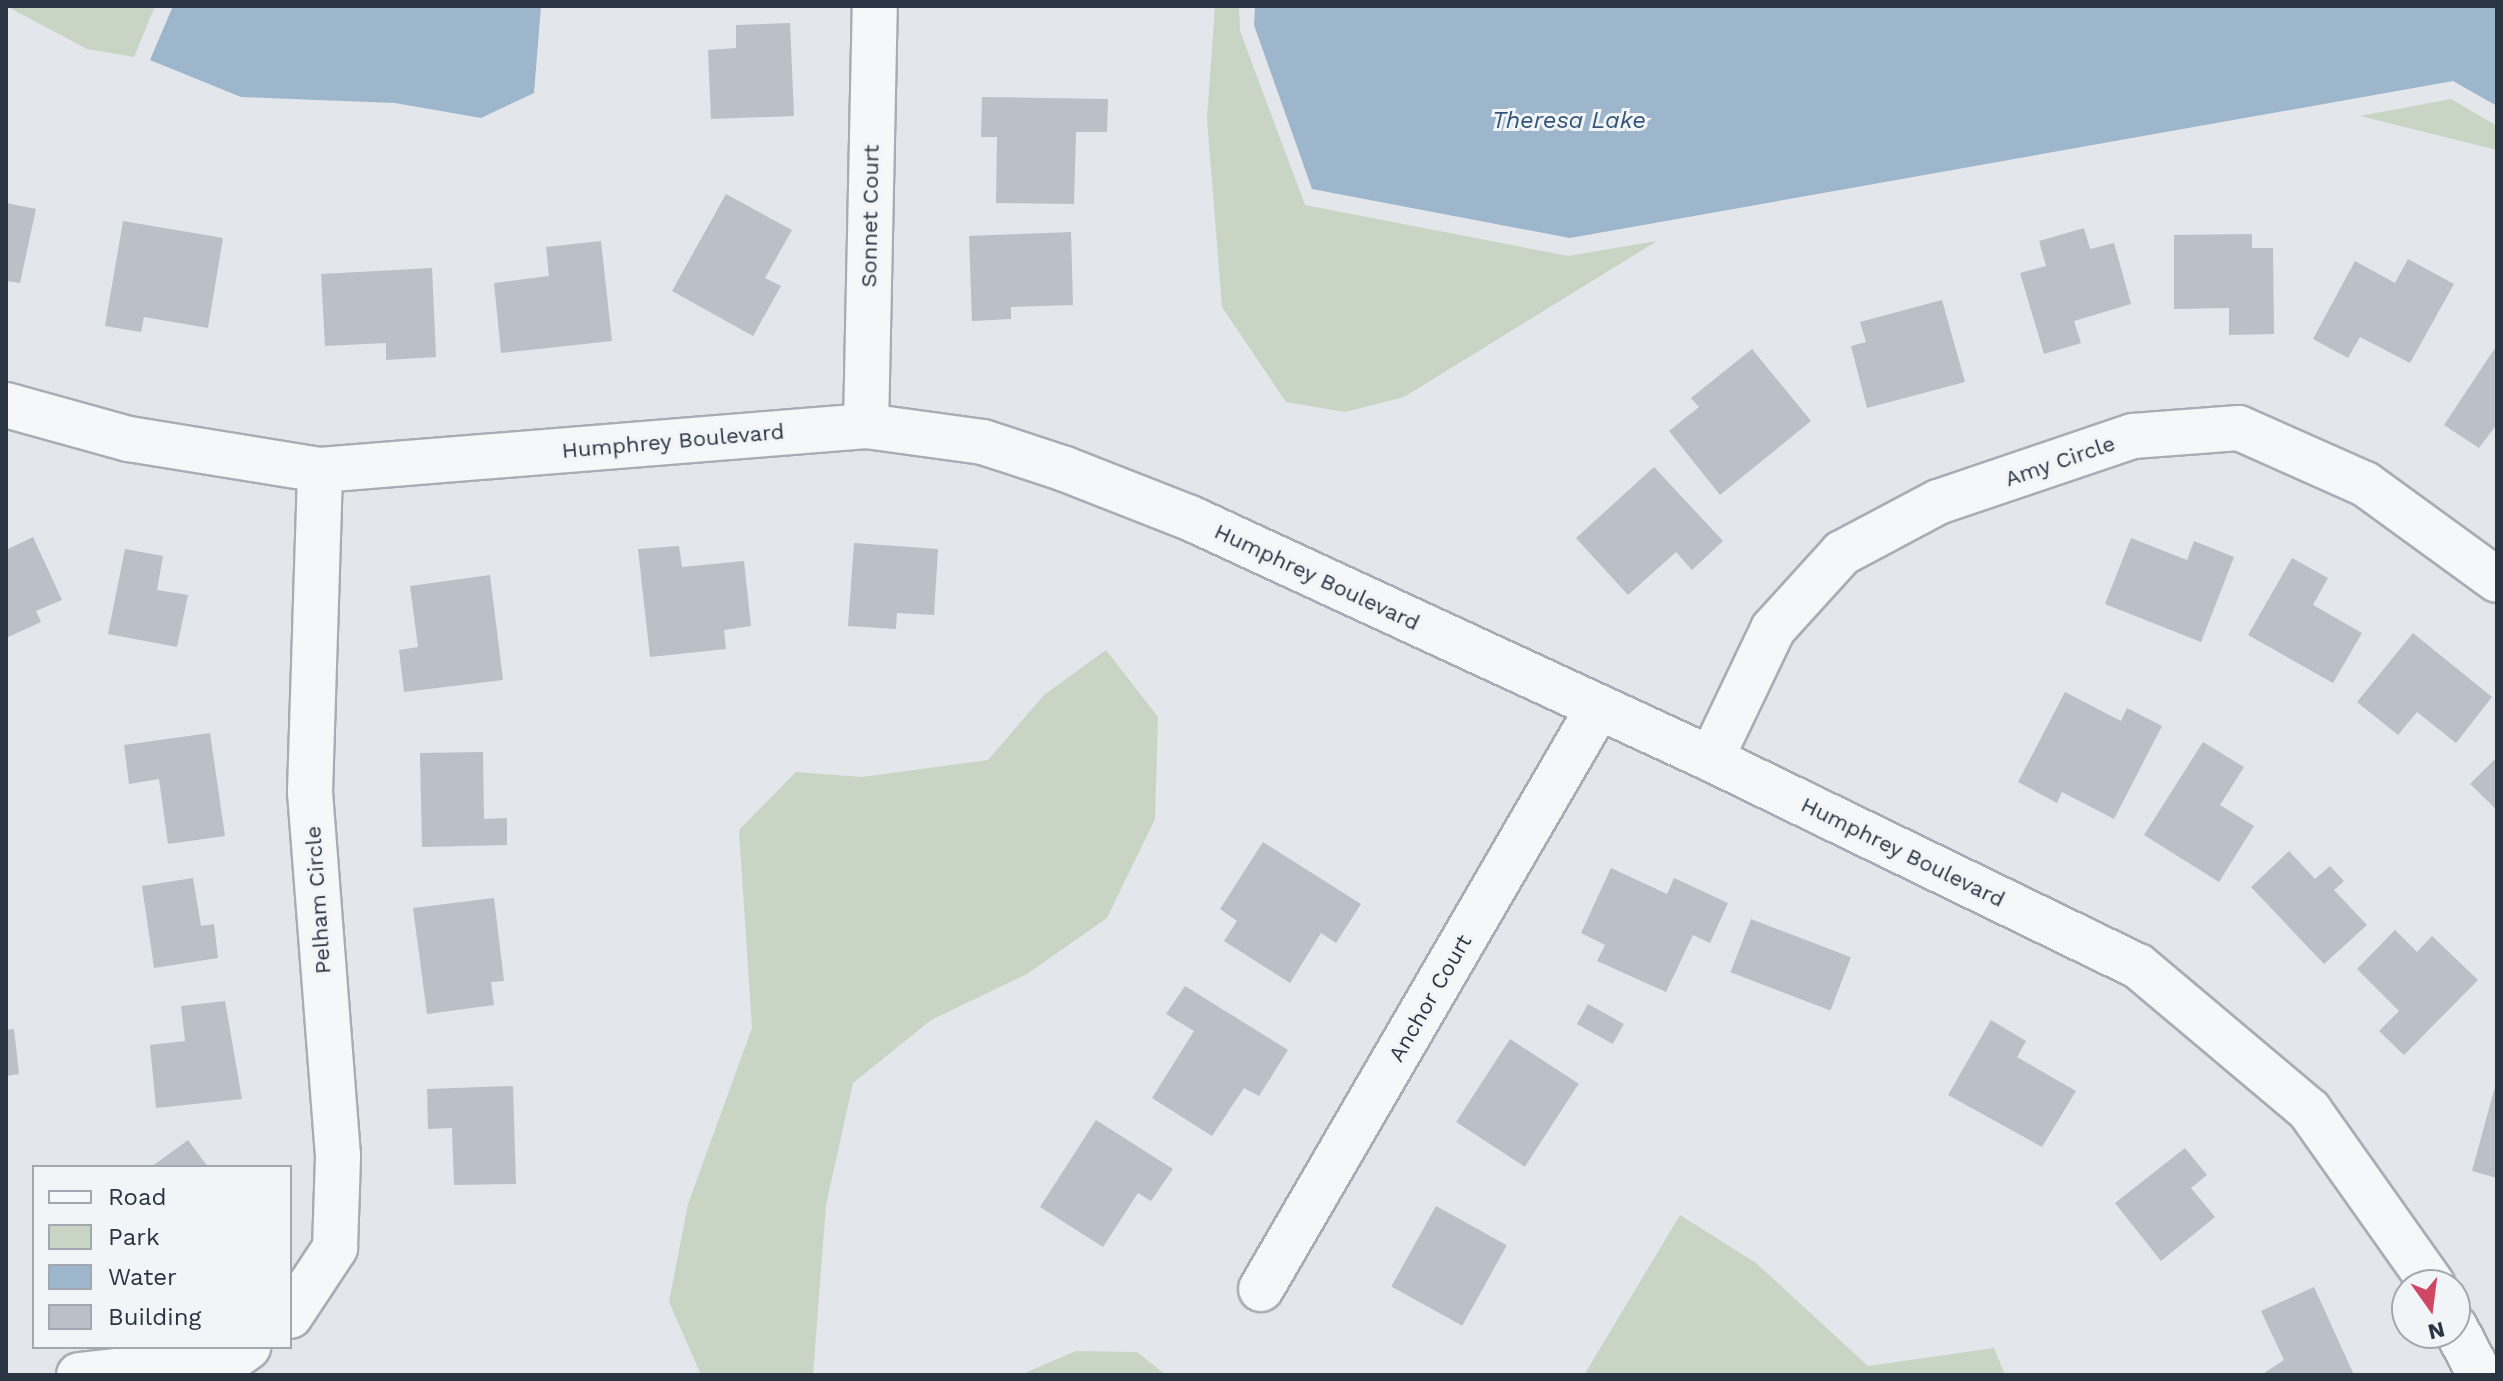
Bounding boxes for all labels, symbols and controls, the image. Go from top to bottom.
water label: Theresa Lake [1492,107,1646,135]
street label: Sonnet Court [856,144,884,288]
street label: Humphrey Boulevard [560,418,786,464]
street label: Amy Circle [2001,430,2119,492]
street label: Humphrey Boulevard [1210,518,1424,636]
street label: Humphrey Boulevard [1797,791,2009,913]
street label: Pelham Circle [300,825,336,975]
street label: Anchor Court [1383,929,1477,1067]
legend [32,1165,292,1349]
text: Road [108,1183,167,1211]
text: Park [108,1223,160,1251]
text: Water [108,1263,177,1291]
north arrow [2391,1269,2471,1349]
text: Building [108,1303,201,1331]
text: N [2426,1317,2447,1345]

